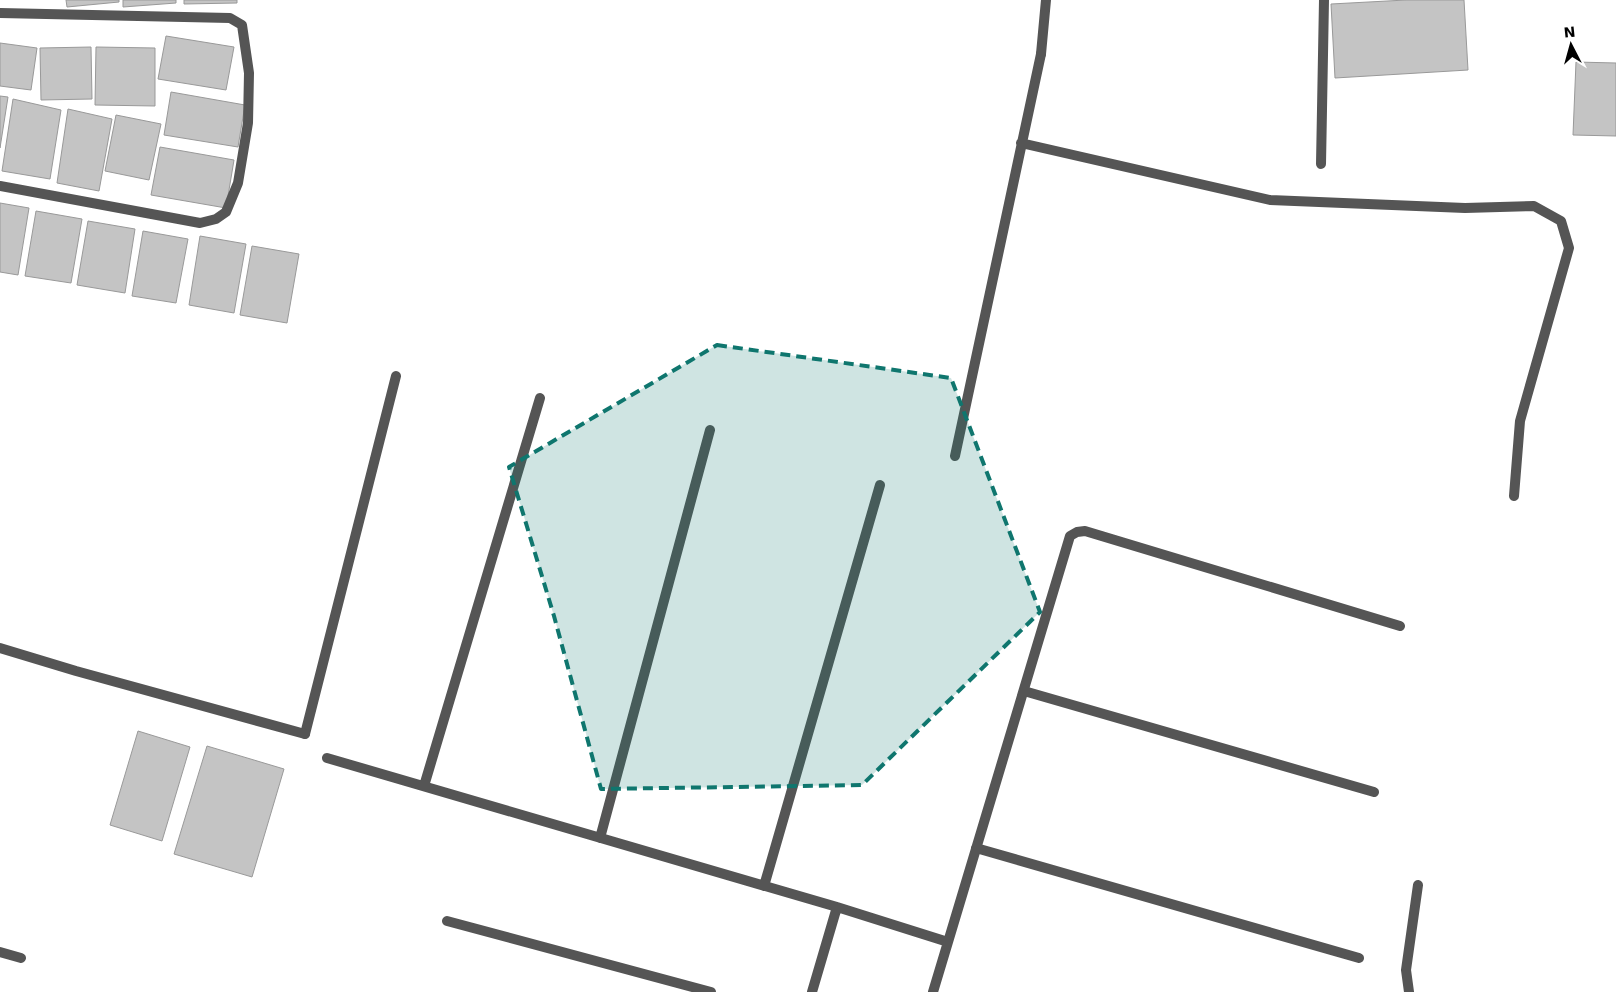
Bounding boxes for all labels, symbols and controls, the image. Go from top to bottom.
north arrow [1546,20,1596,70]
text: N [1563,24,1576,41]

